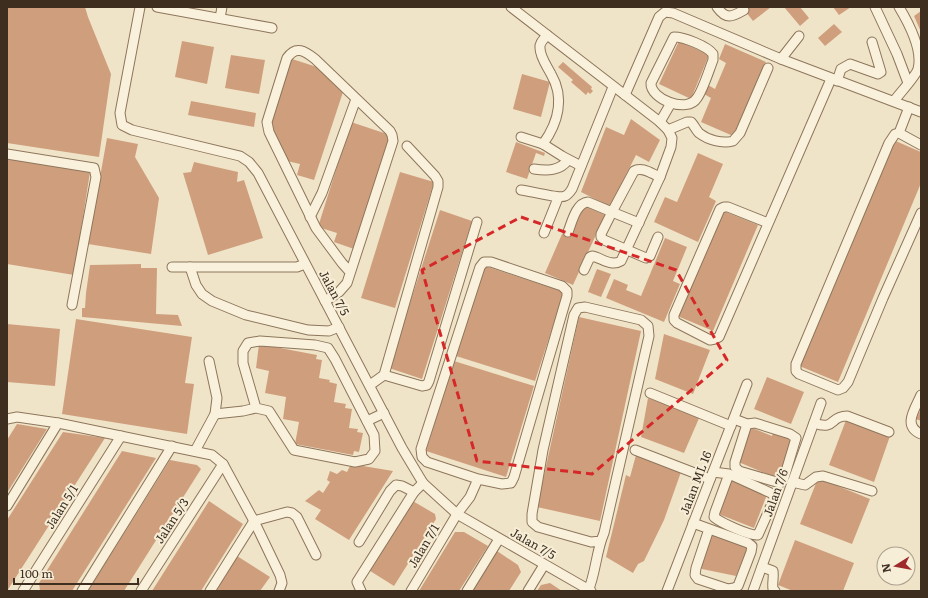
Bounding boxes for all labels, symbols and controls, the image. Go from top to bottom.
street label: Jalan 7/5 [315,266,354,319]
street label: Jalan ML 16 [675,448,716,517]
street label: Jalan 7/6 [758,466,792,519]
street label: Jalan 5/1 [40,481,82,532]
street label: Jalan 5/3 [150,494,193,547]
street label: Jalan 7/1 [403,520,443,571]
street label: Jalan 7/5 [508,523,559,563]
north arrow [876,546,916,586]
scale bar [14,560,138,586]
text: N [876,562,894,574]
text: 100 m [20,564,53,582]

